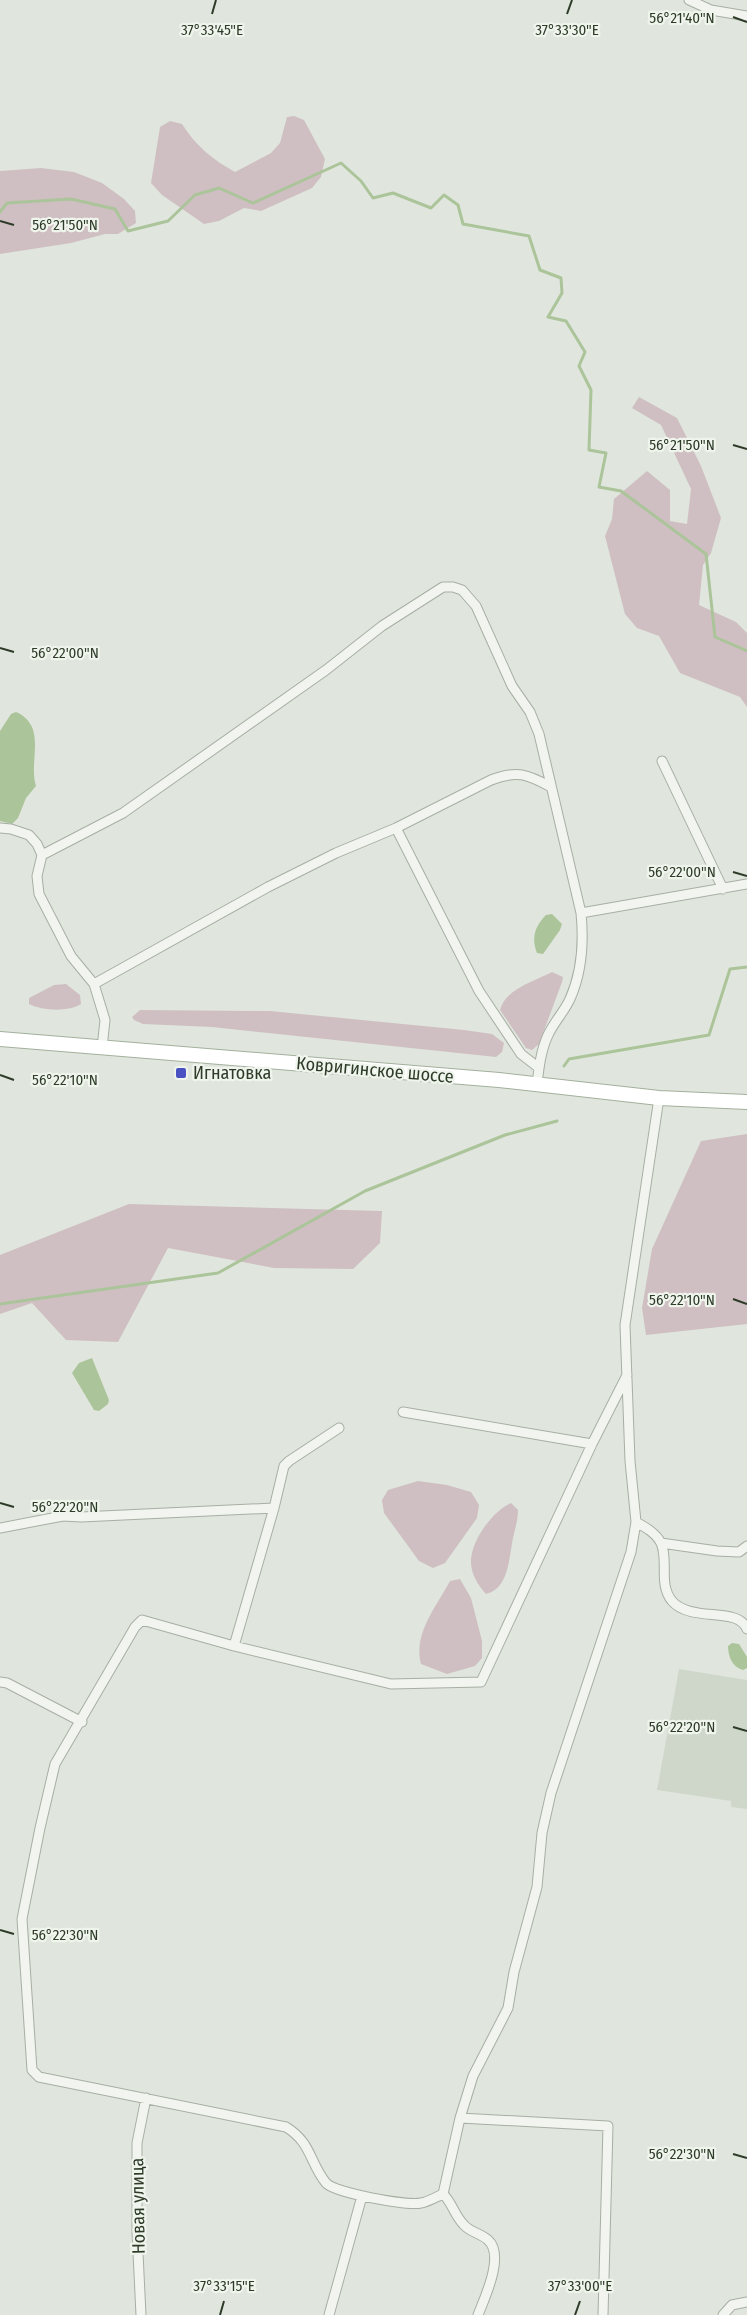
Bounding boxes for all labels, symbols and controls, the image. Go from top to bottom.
text: 56°21'40"N [649,9,715,27]
text: 37°33'45"E [181,21,243,39]
text: 37°33'30"E [535,21,599,39]
text: 56°21'50"N [32,216,98,234]
text: 56°21'50"N [649,436,715,454]
text: 56°22'00"N [31,644,99,662]
text: 56°22'00"N [648,863,716,881]
street label: Ковригинское шоссе [295,1052,455,1088]
place label: Игнатовка [193,1062,271,1084]
marker: Игнатовка [174,1066,188,1080]
text: 56°22'10"N [32,1071,98,1089]
text: 56°22'10"N [649,1291,715,1309]
text: 56°22'20"N [32,1498,98,1516]
text: 56°22'20"N [649,1718,715,1736]
text: 56°22'30"N [32,1926,98,1944]
text: 56°22'30"N [649,2145,715,2163]
street label: Новая улица [126,2157,150,2254]
text: 37°33'15"E [193,2277,255,2295]
text: 37°33'00"E [548,2277,612,2295]

